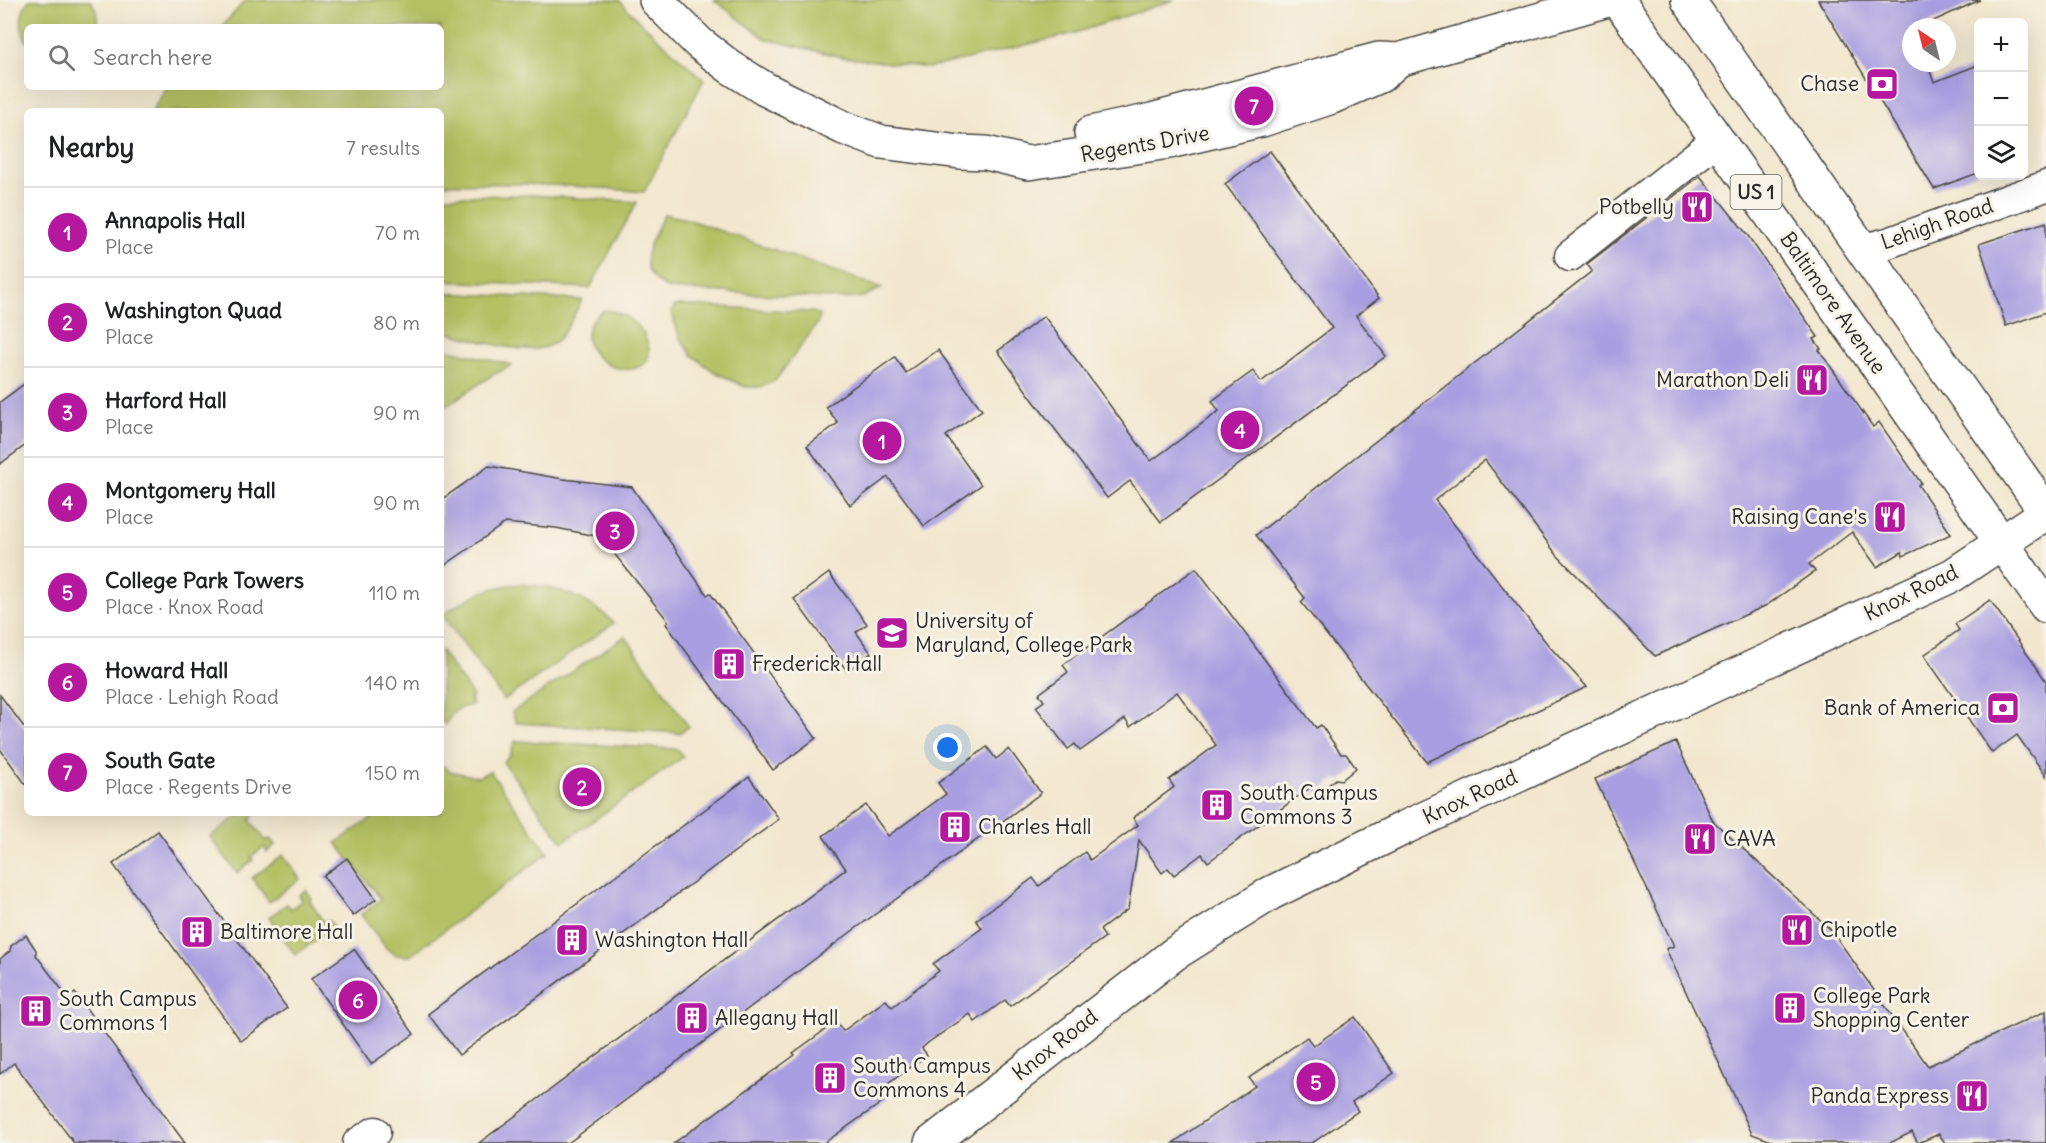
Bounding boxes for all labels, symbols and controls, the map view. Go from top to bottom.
north arrow [1902,18,1956,72]
map controls [1974,18,2028,180]
button: + [1974,18,2028,72]
search box [24,24,444,90]
icon: search [45,41,78,74]
text: Search here [93,43,212,71]
bank icon: Chase [1864,66,1900,102]
place label: Chase [1800,70,1859,97]
button: − [1974,72,2028,126]
pin: 7 [1234,84,1274,128]
street label: Regents Drive [1078,119,1212,168]
button: layers [1974,126,2028,180]
text: Nearby [48,131,134,164]
text: 7 results [346,135,420,160]
road number: US 1 [1730,175,1782,209]
restaurant icon: Potbelly [1679,189,1715,225]
street label: Lehigh Road [1877,192,1997,255]
place label: Potbelly [1599,193,1674,220]
text: Annapolis Hall [105,206,245,234]
text: 1 [64,220,71,245]
text: 70 m [375,220,420,245]
street label: Baltimore Avenue [1774,227,1892,379]
text: Place [105,234,153,259]
text: Washington Quad [105,296,282,324]
text: 2 [62,310,73,335]
text: 80 m [373,310,420,335]
text: Place [105,324,153,349]
restaurant icon: Marathon Deli [1794,362,1830,398]
place label: Marathon Deli [1656,366,1789,393]
text: Harford Hall [105,386,227,414]
text: 3 [62,400,73,425]
text: 90 m [373,400,420,425]
pin: 4 [1220,408,1260,452]
text: Place [105,414,153,439]
pin: 1 [862,418,902,464]
text: Montgomery Hall [105,476,276,504]
text: 4 [62,490,73,515]
text: 90 m [373,490,420,515]
restaurant icon: Raising Cane's [1872,499,1908,535]
place label: Raising Cane's [1731,503,1867,530]
text: Place [105,504,153,529]
pin: 3 [596,508,634,554]
street label: Knox Road [1859,558,1962,627]
text: College Park Towers [105,566,304,594]
text: 5 [62,580,73,605]
text: 110 m [369,580,420,605]
text: Place · Knox Road [105,594,264,619]
place label: University of Maryland, College Park [915,607,1133,658]
school or university icon: University of Maryland, College Park [874,615,910,651]
building icon: Frederick Hall [711,646,747,682]
place label: Frederick Hall [752,650,882,677]
text: Howard Hall [105,656,228,684]
text: 6 [62,670,73,695]
text: 140 m [365,670,420,695]
text: Place · Lehigh Road [105,684,279,709]
bank icon: Bank of America [1985,690,2021,726]
place label: Bank of America [1824,694,1980,721]
your location [933,733,962,762]
text: South Gate [105,746,215,774]
text: 7 [63,760,72,785]
text: 150 m [365,760,420,785]
street label: Knox Road [1418,763,1521,830]
pin: 2 [562,764,602,810]
text: Place · Regents Drive [105,774,292,799]
place label: South Campus Commons 3 [1240,779,1378,830]
building icon: South Campus Commons 3 [1199,787,1235,823]
building icon: Charles Hall [937,809,973,845]
place label: Charles Hall [978,813,1092,840]
restaurant icon: CAVA [1682,821,1718,857]
place label: CAVA [1723,825,1776,852]
restaurant icon: Chipotle [1779,912,1815,948]
building icon: Baltimore Hall [179,914,215,950]
place label: Chipotle [1820,916,1897,943]
place label: Baltimore Hall [220,918,353,945]
building icon: Washington Hall [554,922,590,958]
place label: Washington Hall [595,926,748,953]
pin: 6 [338,978,378,1022]
place label: College Park Shopping Center [1813,982,1970,1033]
place label: South Campus Commons 1 [59,985,197,1036]
building icon: College Park Shopping Center [1772,990,1808,1026]
building icon: South Campus Commons 1 [18,993,54,1029]
building icon: Allegany Hall [674,1000,710,1036]
street label: Knox Road [1007,1003,1103,1086]
place label: Allegany Hall [715,1004,838,1031]
place label: South Campus Commons 4 [853,1052,991,1103]
building icon: South Campus Commons 4 [812,1060,848,1096]
pin: 5 [1296,1060,1336,1104]
restaurant icon: Panda Express [1954,1078,1990,1114]
place label: Panda Express [1811,1082,1949,1109]

